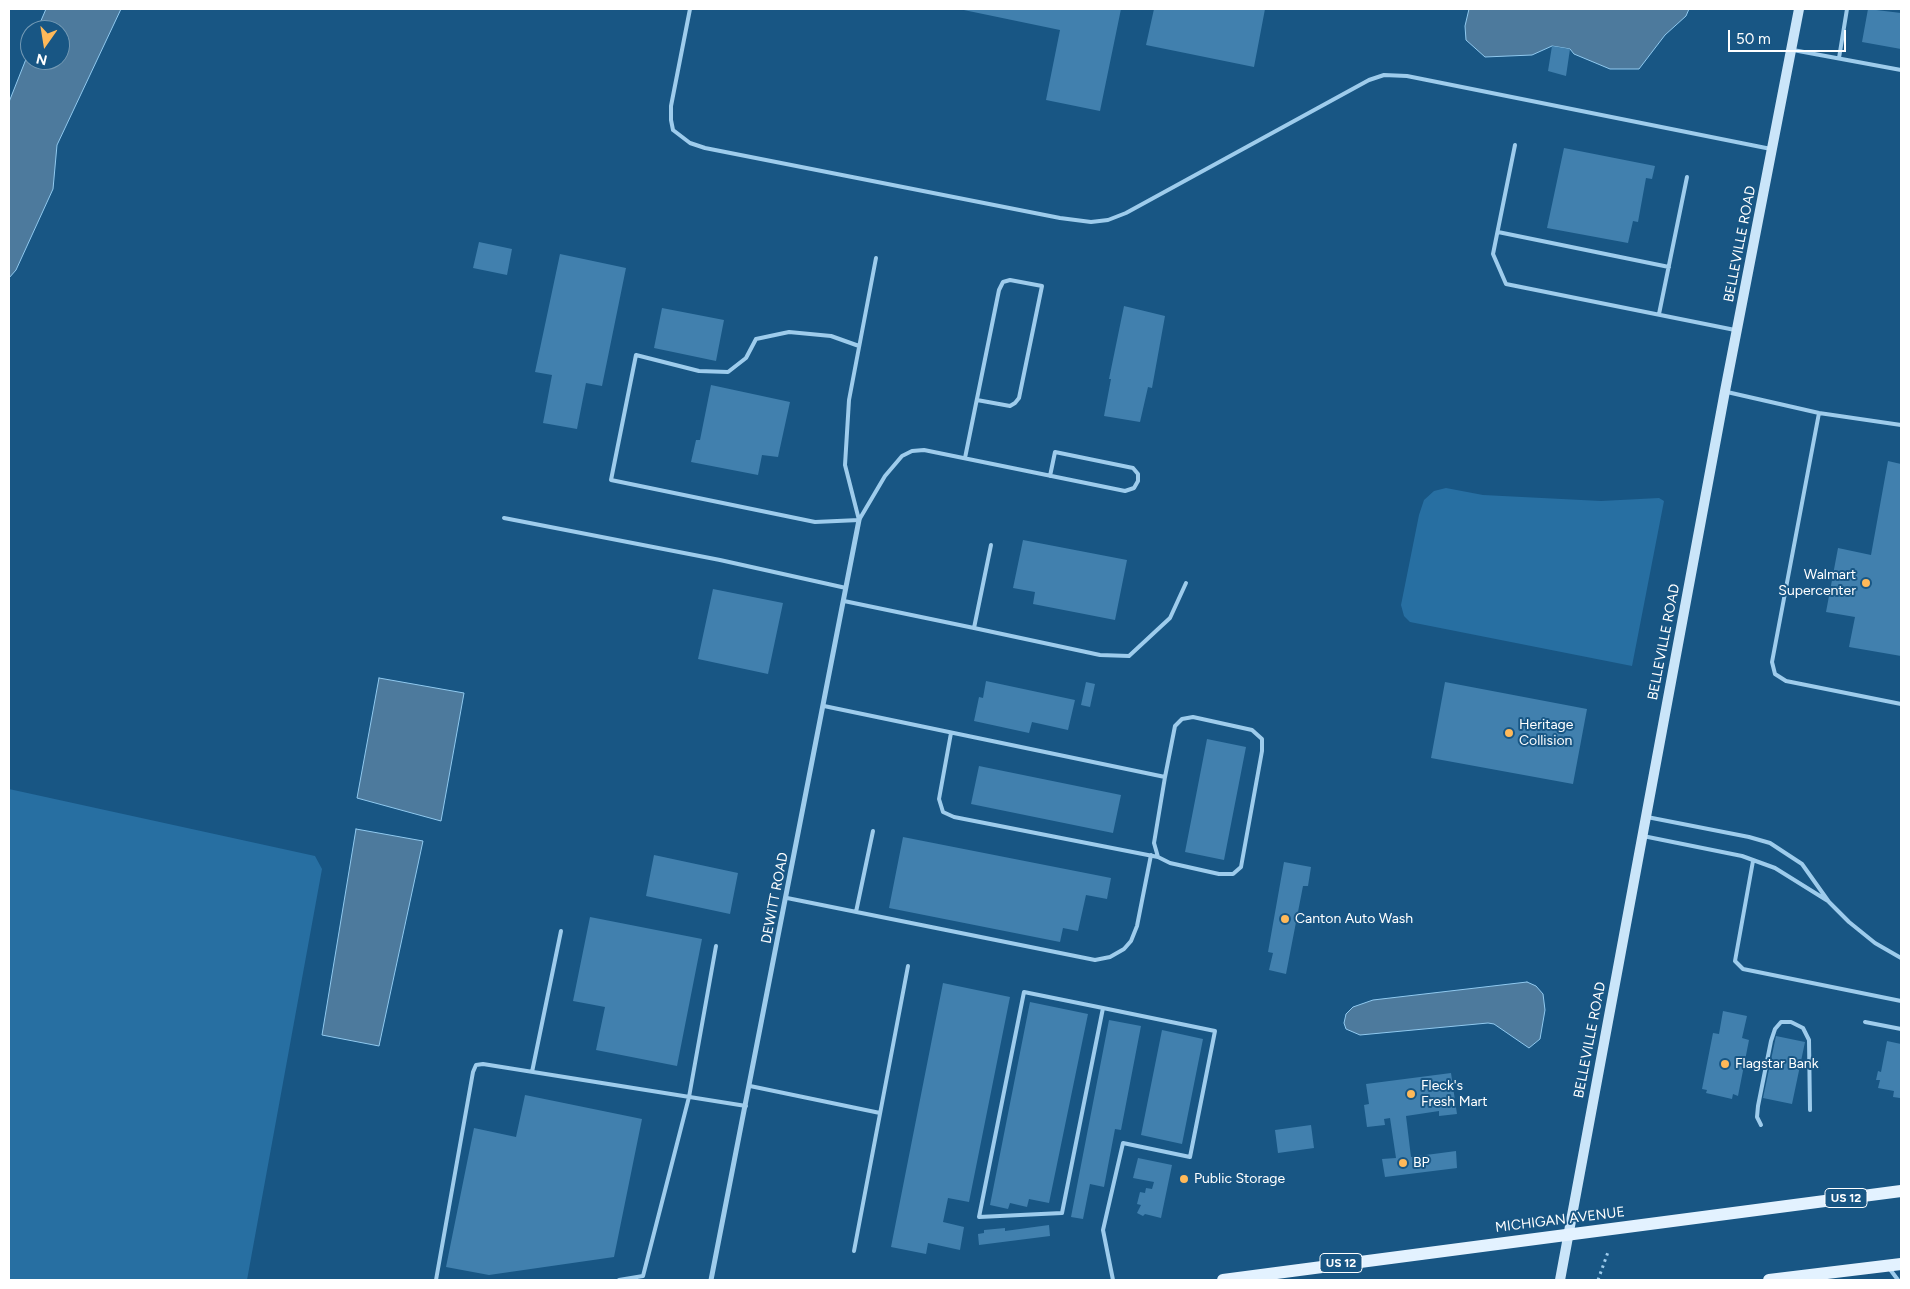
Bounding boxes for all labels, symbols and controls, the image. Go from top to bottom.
north arrow [20,20,70,70]
scale bar [1730,20,1848,52]
text: 50 m [1736,30,1771,48]
text: N [35,50,49,69]
street label: BELLEVILLE ROAD [1720,184,1760,304]
place label: Walmart Supercenter [1778,567,1856,600]
marker: Walmart Supercenter [1860,577,1872,589]
street label: BELLEVILLE ROAD [1644,582,1684,702]
place label: Heritage Collision [1519,717,1573,750]
marker: Heritage Collision [1503,727,1515,739]
street label: DEWITT ROAD [758,851,792,945]
place label: Canton Auto Wash [1295,911,1413,927]
marker: Canton Auto Wash [1279,913,1291,925]
street label: BELLEVILLE ROAD [1570,980,1610,1100]
place label: Flagstar Bank [1735,1056,1818,1072]
marker: Flagstar Bank [1719,1058,1731,1070]
place label: Fleck's Fresh Mart [1421,1078,1488,1110]
marker: Fleck's Fresh Mart [1405,1088,1417,1100]
place label: BP [1413,1155,1430,1171]
marker: BP [1397,1157,1409,1169]
place label: Public Storage [1194,1171,1285,1187]
marker: Public Storage [1178,1173,1190,1185]
road number: US 12 [1825,1188,1867,1208]
street label: MICHIGAN AVENUE [1494,1204,1626,1236]
road number: US 12 [1320,1254,1362,1272]

